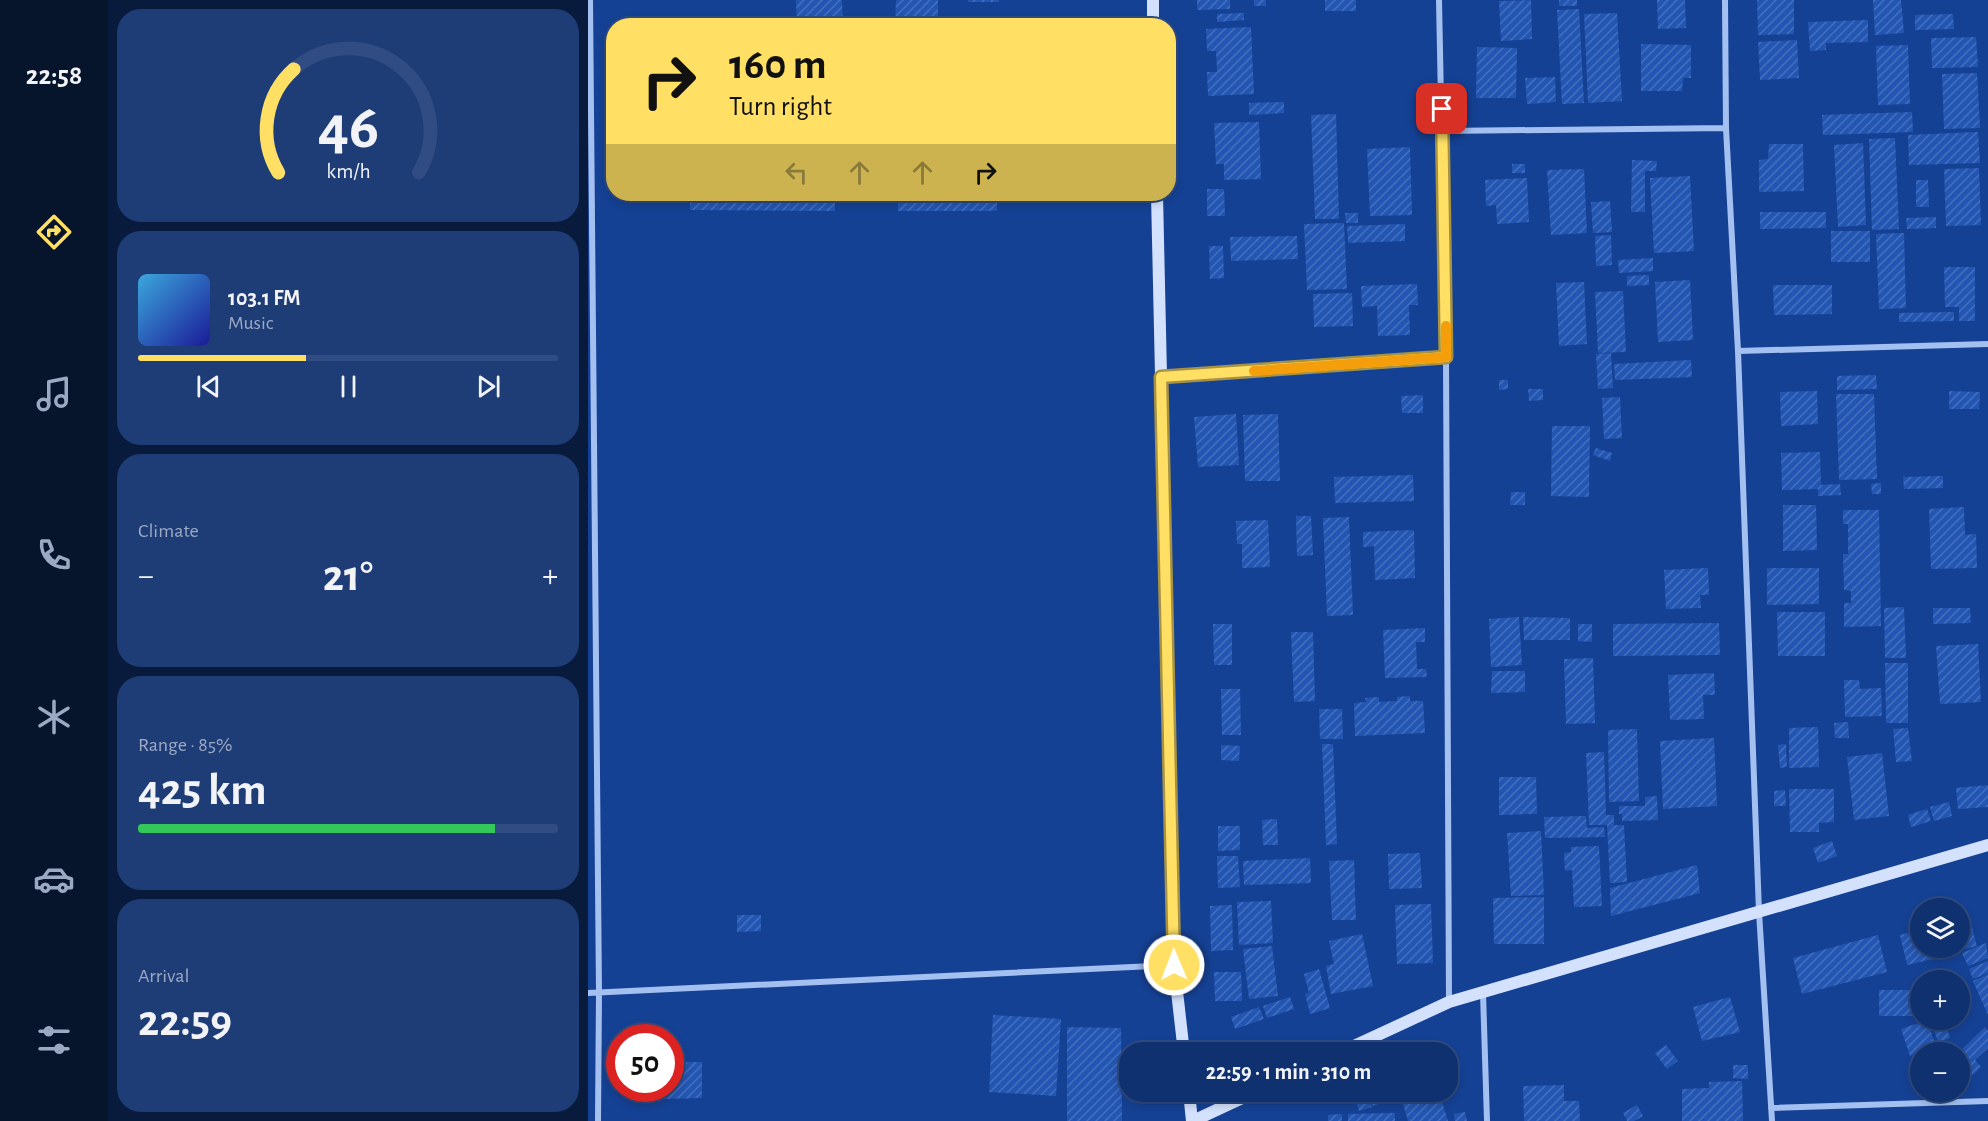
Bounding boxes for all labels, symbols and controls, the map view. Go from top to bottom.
icon: right [630,42,708,120]
text: 160 m [729,44,827,86]
text: 22:58 [26,62,82,89]
pin [1416,83,1467,134]
icon: arrive [1425,92,1458,125]
text: Turn right [729,93,832,120]
text: 46 [317,97,379,159]
icon: left [780,156,813,189]
icon: ahead [843,156,876,189]
icon: ahead [906,156,939,189]
icon: right [969,156,1002,189]
text: km/h [326,161,370,182]
icon: directions [33,211,75,253]
text: 103.1 FM [228,287,301,309]
text: Music [228,313,274,333]
icon: previous [192,370,225,403]
icon: pause [332,370,365,403]
icon: next [472,370,505,403]
icon: music [33,373,75,415]
text: Climate [138,521,199,541]
icon: phone [33,534,75,576]
text: 21° [323,554,373,599]
text: − [138,560,154,593]
text: + [542,560,558,593]
icon: climate [33,696,75,738]
text: Range · 85% [138,735,233,755]
text: 425 km [138,768,267,813]
icon: car [33,858,75,900]
map controls [1910,898,1970,1102]
button: layers [1910,898,1970,958]
position arrow [1142,933,1206,997]
text: Arrival [138,966,189,986]
button: + [1910,970,1970,1030]
text: 22:59 [138,999,232,1044]
icon: filters [33,1019,75,1061]
speed limit sign: 50 [606,1024,684,1102]
button: − [1910,1042,1970,1102]
text: 22:59 · 1 min · 310 m [1206,1061,1371,1083]

